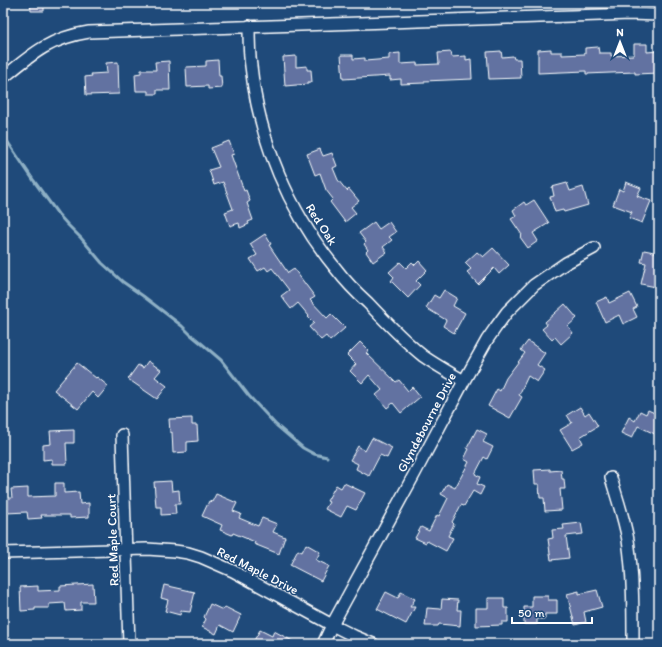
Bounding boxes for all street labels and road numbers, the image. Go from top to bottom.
street label: Red Oak [303,201,341,248]
street label: Glyndebourne Drive [394,370,459,475]
street label: Red Maple Court [103,493,122,586]
street label: Red Maple Drive [214,543,301,597]

